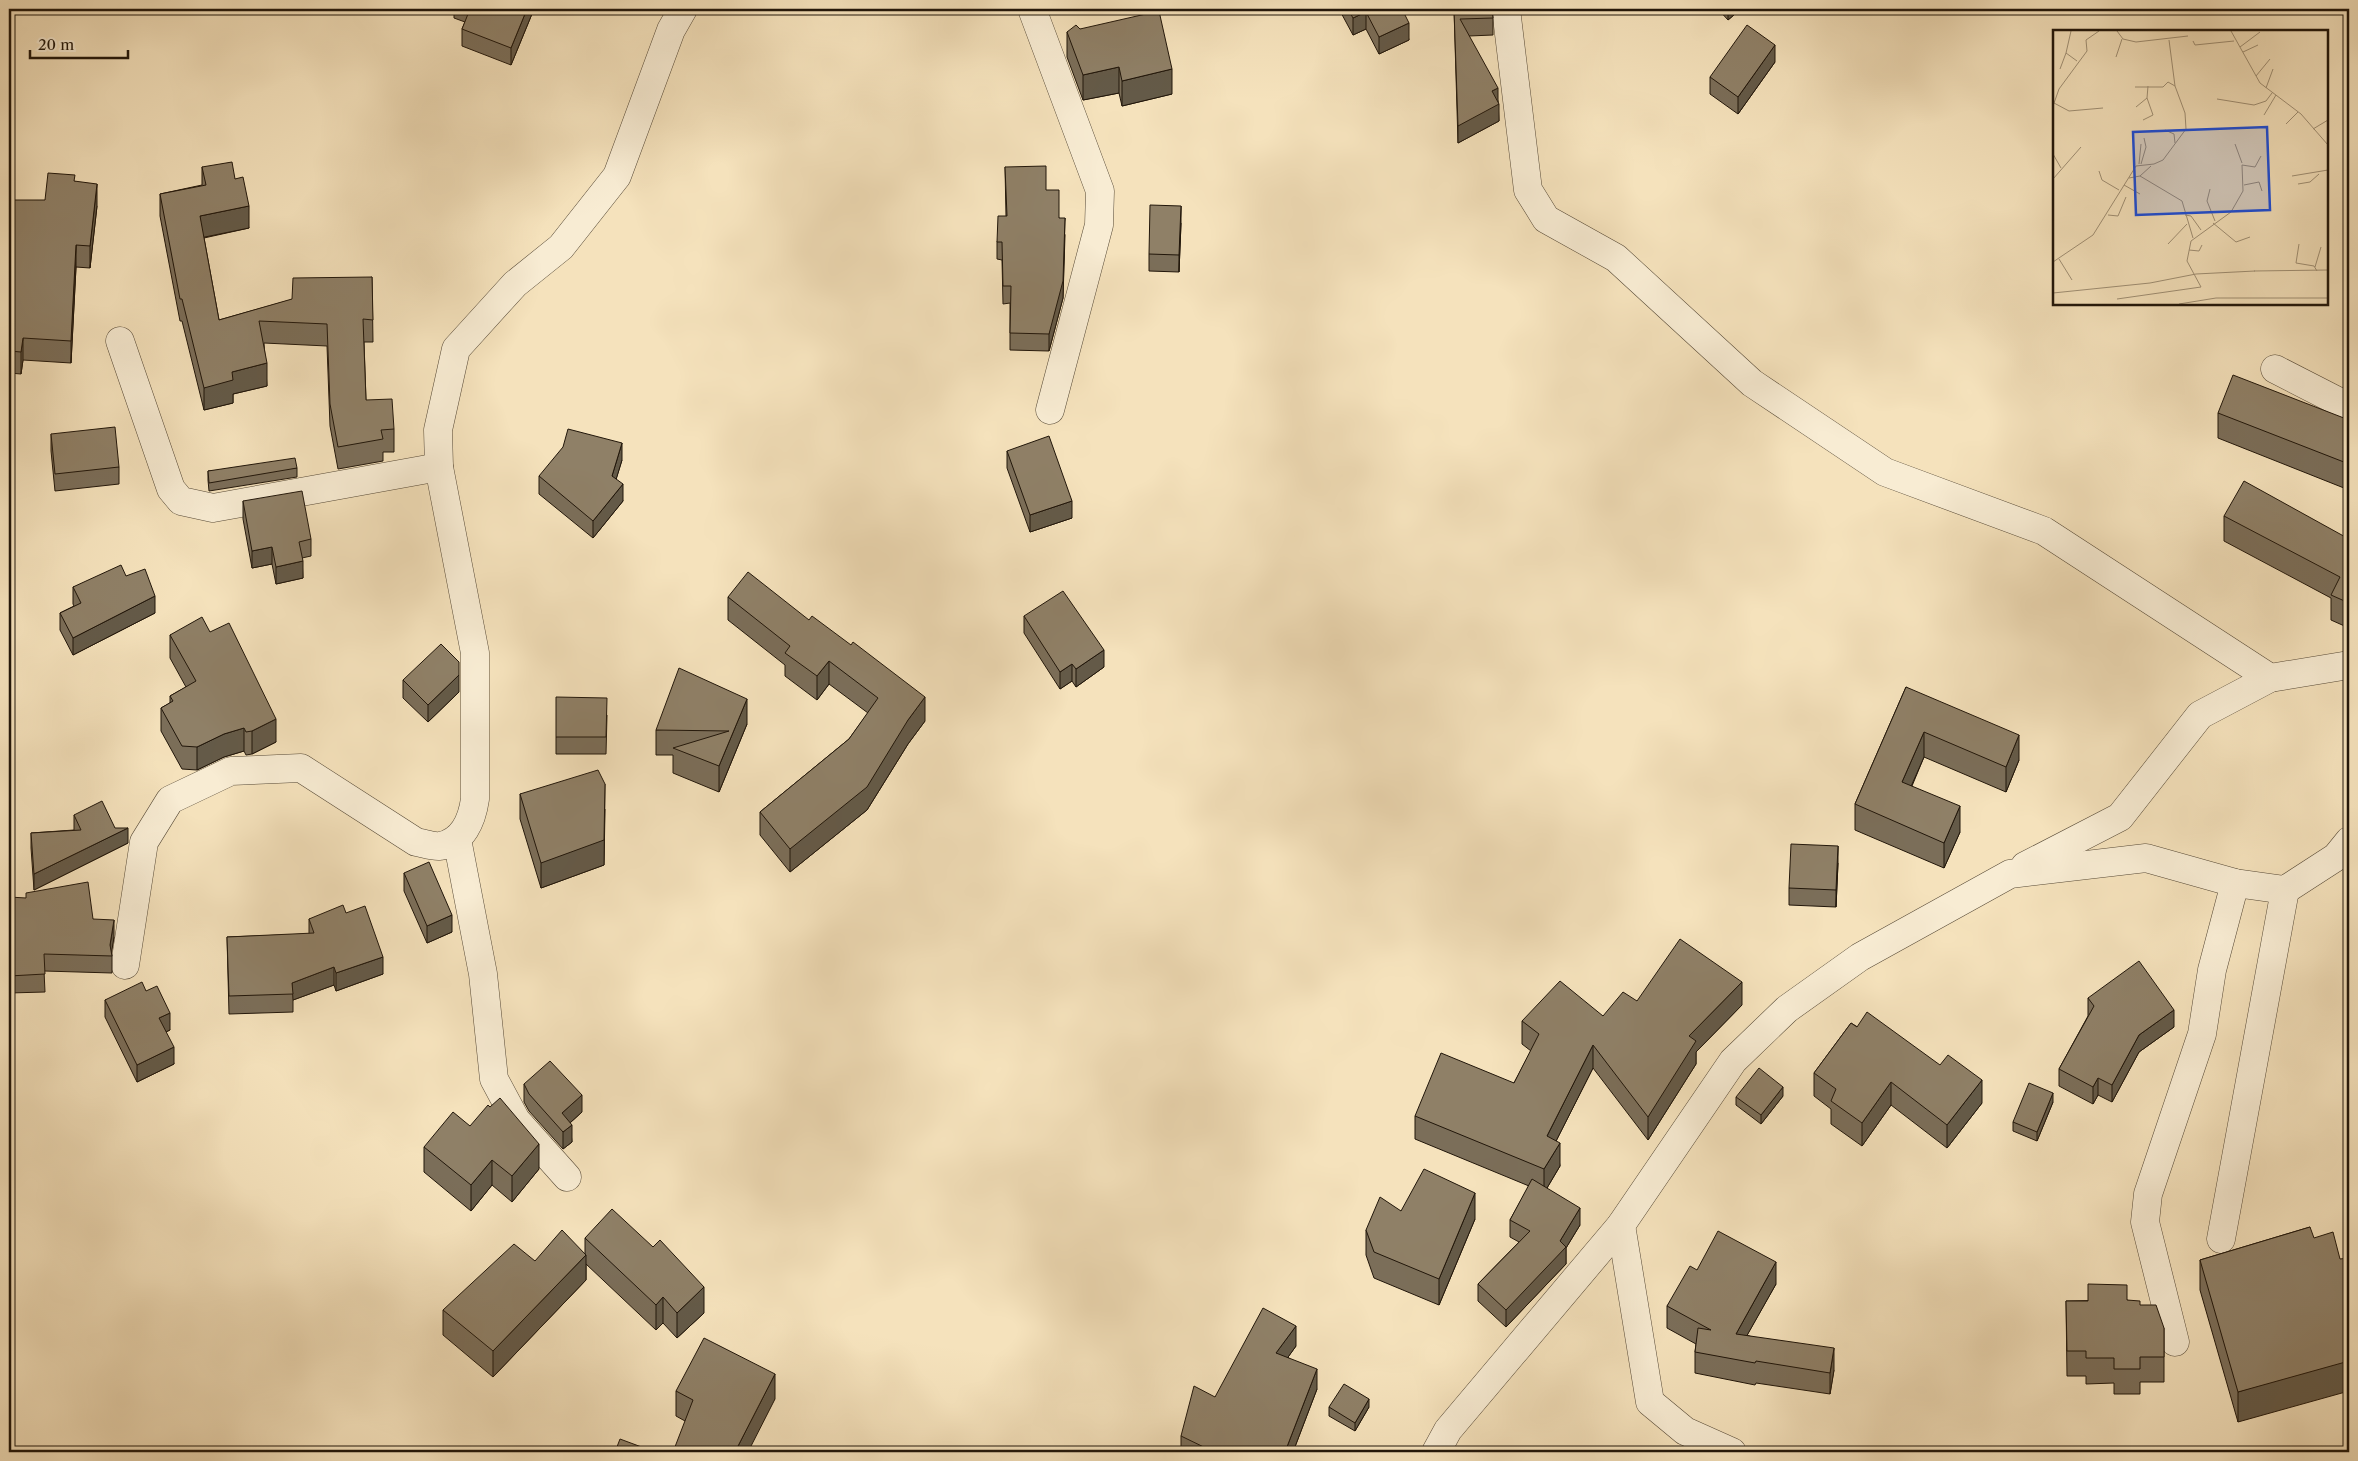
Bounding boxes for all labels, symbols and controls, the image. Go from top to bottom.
scale bar [30,28,128,60]
inset map [2053,30,2328,305]
text: 20 m [38,35,74,54]

